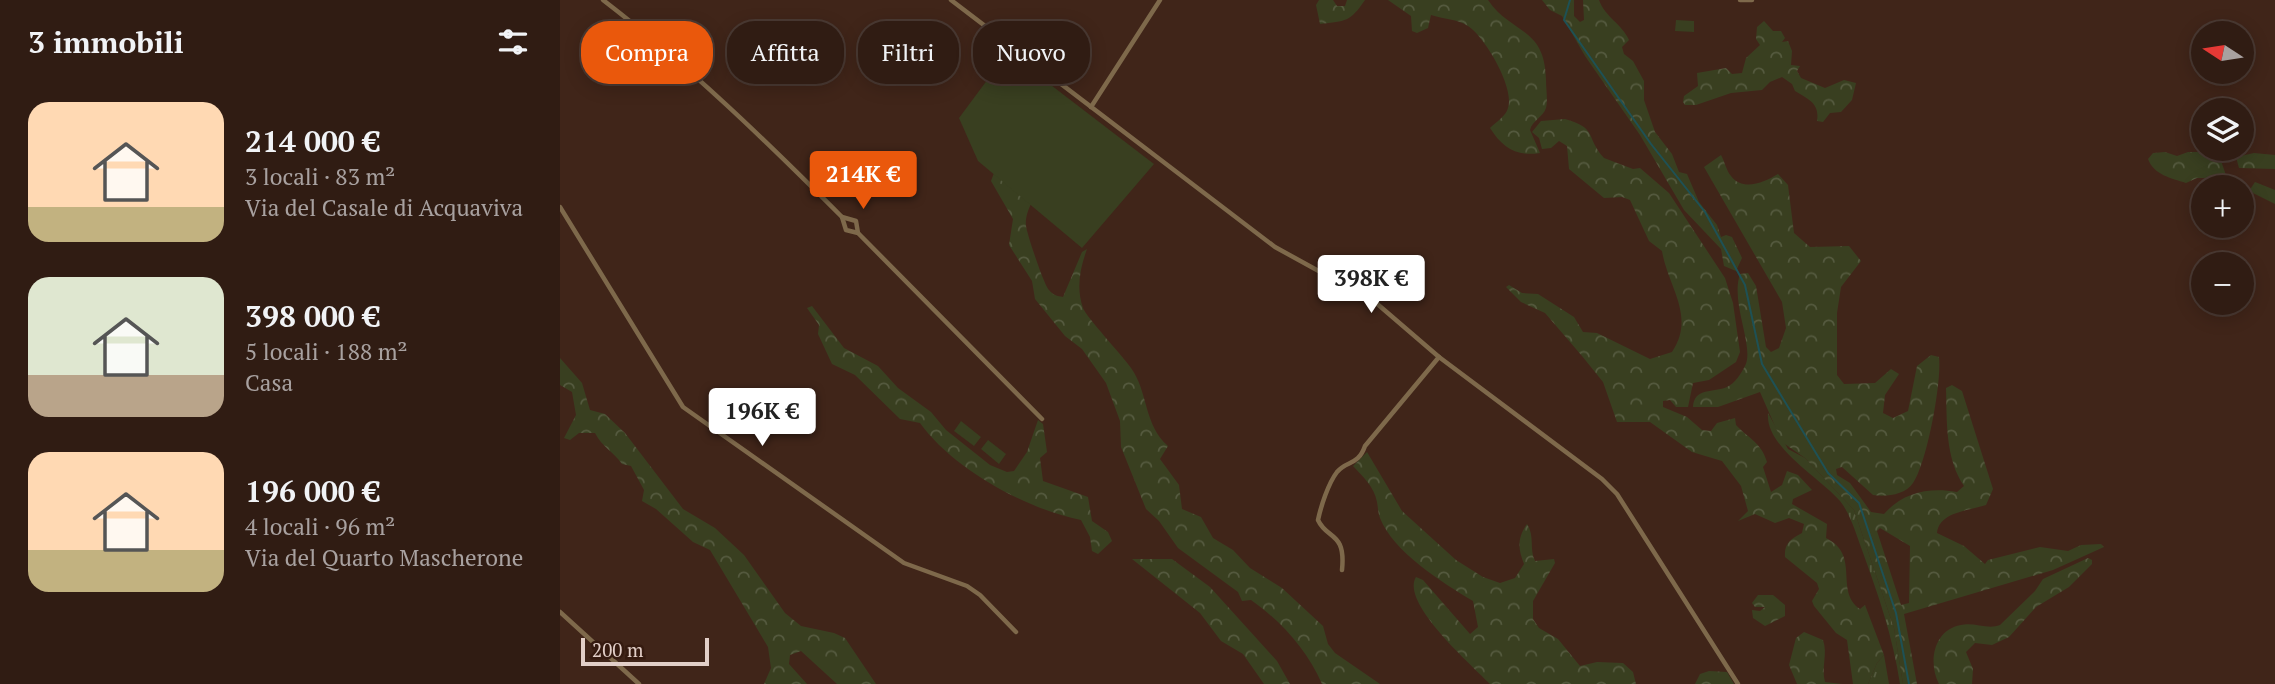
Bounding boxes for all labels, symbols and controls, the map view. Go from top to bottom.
chip: Compra [581,21,713,84]
chip: Affitta [727,21,844,84]
chip: Filtri [858,21,959,84]
chip: Nuovo [973,21,1090,84]
north arrow [2191,21,2254,84]
map controls [2191,21,2254,315]
text: 3 immobili [28,22,184,62]
icon: filters [494,23,532,61]
button: layers [2191,98,2254,161]
text: 214 000 € [245,121,380,161]
icon: home [84,130,168,214]
pin: 214K € [806,152,920,211]
text: 214K € [826,158,900,189]
text: 3 locali · 83 m² [245,161,395,192]
button: + [2191,175,2254,238]
text: Via del Casale di Acquaviva [245,192,523,223]
button: − [2191,252,2254,315]
pin: 398K € [1314,256,1428,315]
text: 398K € [1334,262,1408,293]
text: 398 000 € [245,296,380,336]
icon: home [84,305,168,389]
text: 5 locali · 188 m² [245,336,408,367]
text: Casa [245,367,293,398]
pin: 196K € [705,388,819,448]
text: 196K € [725,395,799,426]
text: 196 000 € [245,471,380,511]
icon: home [84,480,168,564]
text: 4 locali · 96 m² [245,511,395,542]
text: Via del Quarto Mascherone [245,542,523,573]
scale bar [581,635,709,667]
text: 200 m [592,637,643,662]

